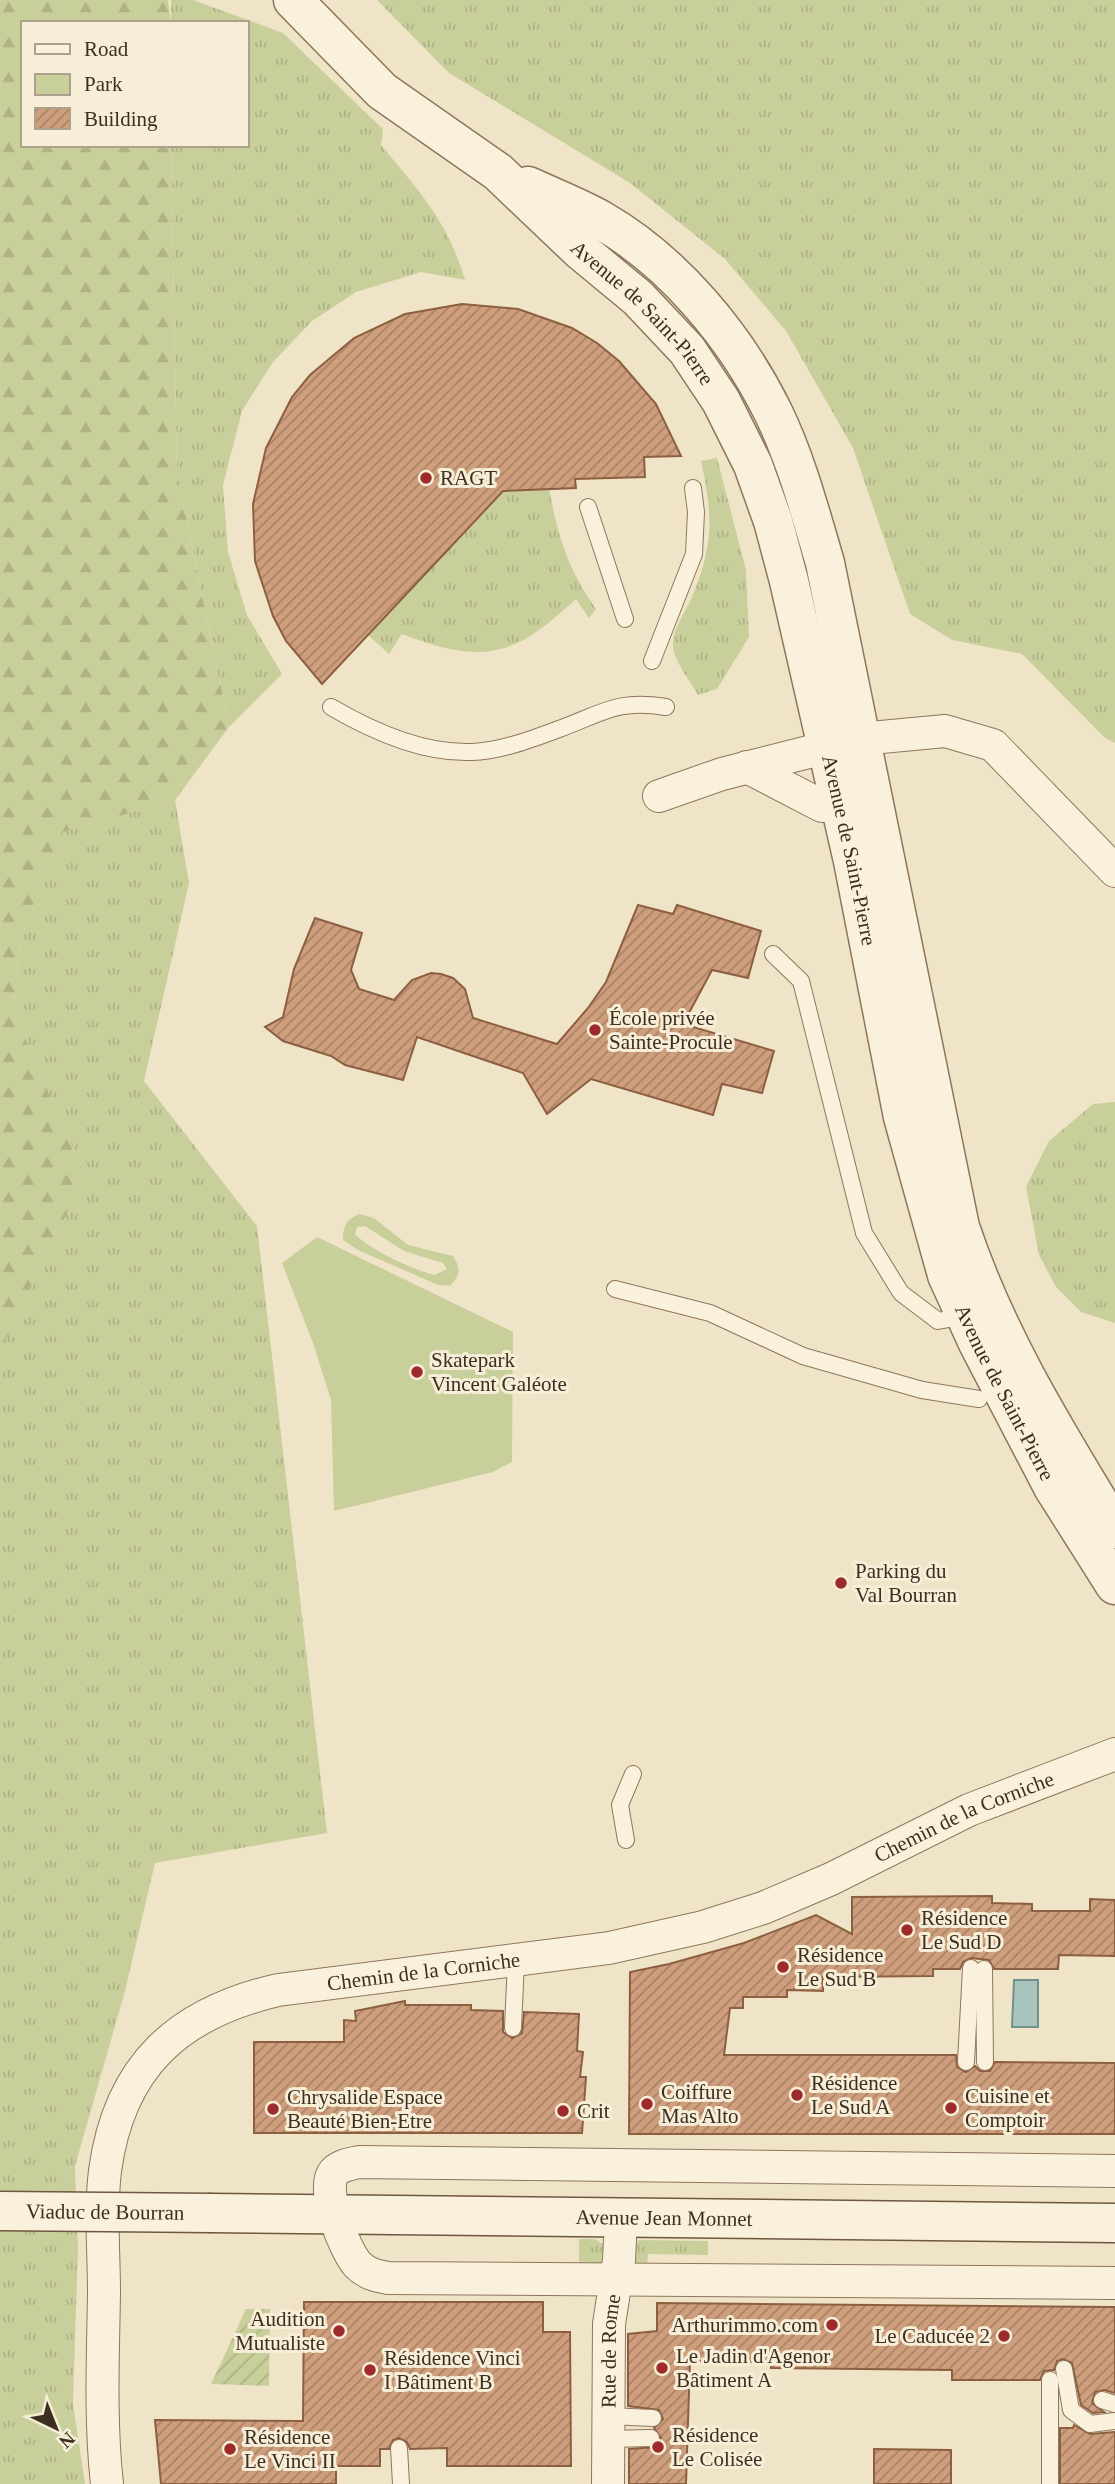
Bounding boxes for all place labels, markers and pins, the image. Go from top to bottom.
place label: RAGT [440,466,497,490]
marker: RAGT [418,470,434,486]
place label: École privée Sainte-Procule [609,1006,733,1054]
marker: École privée Sainte-Procule [587,1022,603,1038]
place label: Skatepark Vincent Galéote [431,1348,567,1396]
marker: Skatepark Vincent Galéote [409,1364,425,1380]
place label: Parking du Val Bourran [855,1559,958,1607]
marker: Parking du Val Bourran [833,1575,849,1591]
place label: Résidence Le Sud D [921,1906,1007,1954]
marker: Résidence Le Sud D [899,1922,915,1938]
place label: Résidence Le Sud B [797,1943,883,1991]
marker: Résidence Le Sud B [775,1959,791,1975]
place label: Résidence Le Sud A [811,2071,897,2119]
place label: Coiffure Mas Alto [661,2080,739,2128]
place label: Cuisine et Comptoir [965,2084,1050,2132]
place label: Chrysalide Espace Beauté Bien-Etre [287,2085,443,2133]
marker: Résidence Le Sud A [789,2087,805,2103]
marker: Coiffure Mas Alto [639,2096,655,2112]
place label: Crit [577,2099,610,2123]
marker: Cuisine et Comptoir [943,2100,959,2116]
marker: Chrysalide Espace Beauté Bien-Etre [265,2101,281,2117]
marker: Crit [555,2103,571,2119]
place label: Audition Mutualiste [235,2307,325,2355]
place label: Arthurimmo.com [672,2313,818,2337]
marker: Arthurimmo.com [824,2317,840,2333]
marker: Audition Mutualiste [331,2323,347,2339]
place label: Le Caducée 2 [875,2324,990,2348]
marker: Le Caducée 2 [996,2328,1012,2344]
place label: Le Jadin d'Agenor Bâtiment A [676,2344,830,2392]
place label: Résidence Vinci I Bâtiment B [384,2346,521,2394]
marker: Le Jadin d'Agenor Bâtiment A [654,2360,670,2376]
marker: Résidence Vinci I Bâtiment B [362,2362,378,2378]
place label: Résidence Le Colisée [672,2423,762,2471]
place label: Résidence Le Vinci II [244,2425,336,2473]
marker: Résidence Le Colisée [650,2439,666,2455]
marker: Résidence Le Vinci II [222,2441,238,2457]

